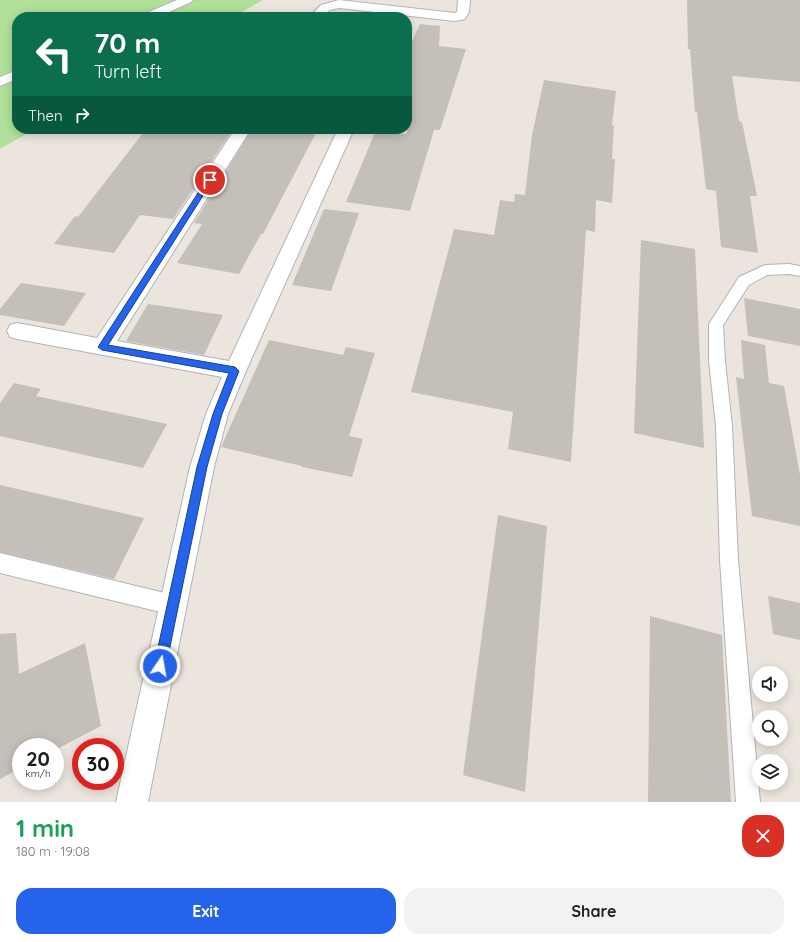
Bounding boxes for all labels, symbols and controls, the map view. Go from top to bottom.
text: 70 m [94,25,160,60]
icon: left [28,28,80,80]
text: Turn left [94,60,162,83]
icon: right [71,104,93,126]
text: Then [28,106,63,125]
pin [193,163,227,197]
icon: arrive [199,169,221,191]
position arrow [139,645,181,687]
map controls [752,666,788,790]
button: sound [752,666,788,702]
button: search [752,710,788,746]
speed limit sign: 30 [72,738,124,790]
text: 20 [26,746,50,771]
button: layers [752,754,788,790]
text: km/h [25,767,51,780]
text: 1 min [16,813,74,843]
button: close [742,815,784,857]
text: 180 m · 19:08 [16,843,90,859]
button: Exit [16,888,396,934]
button: Share [404,888,784,934]

